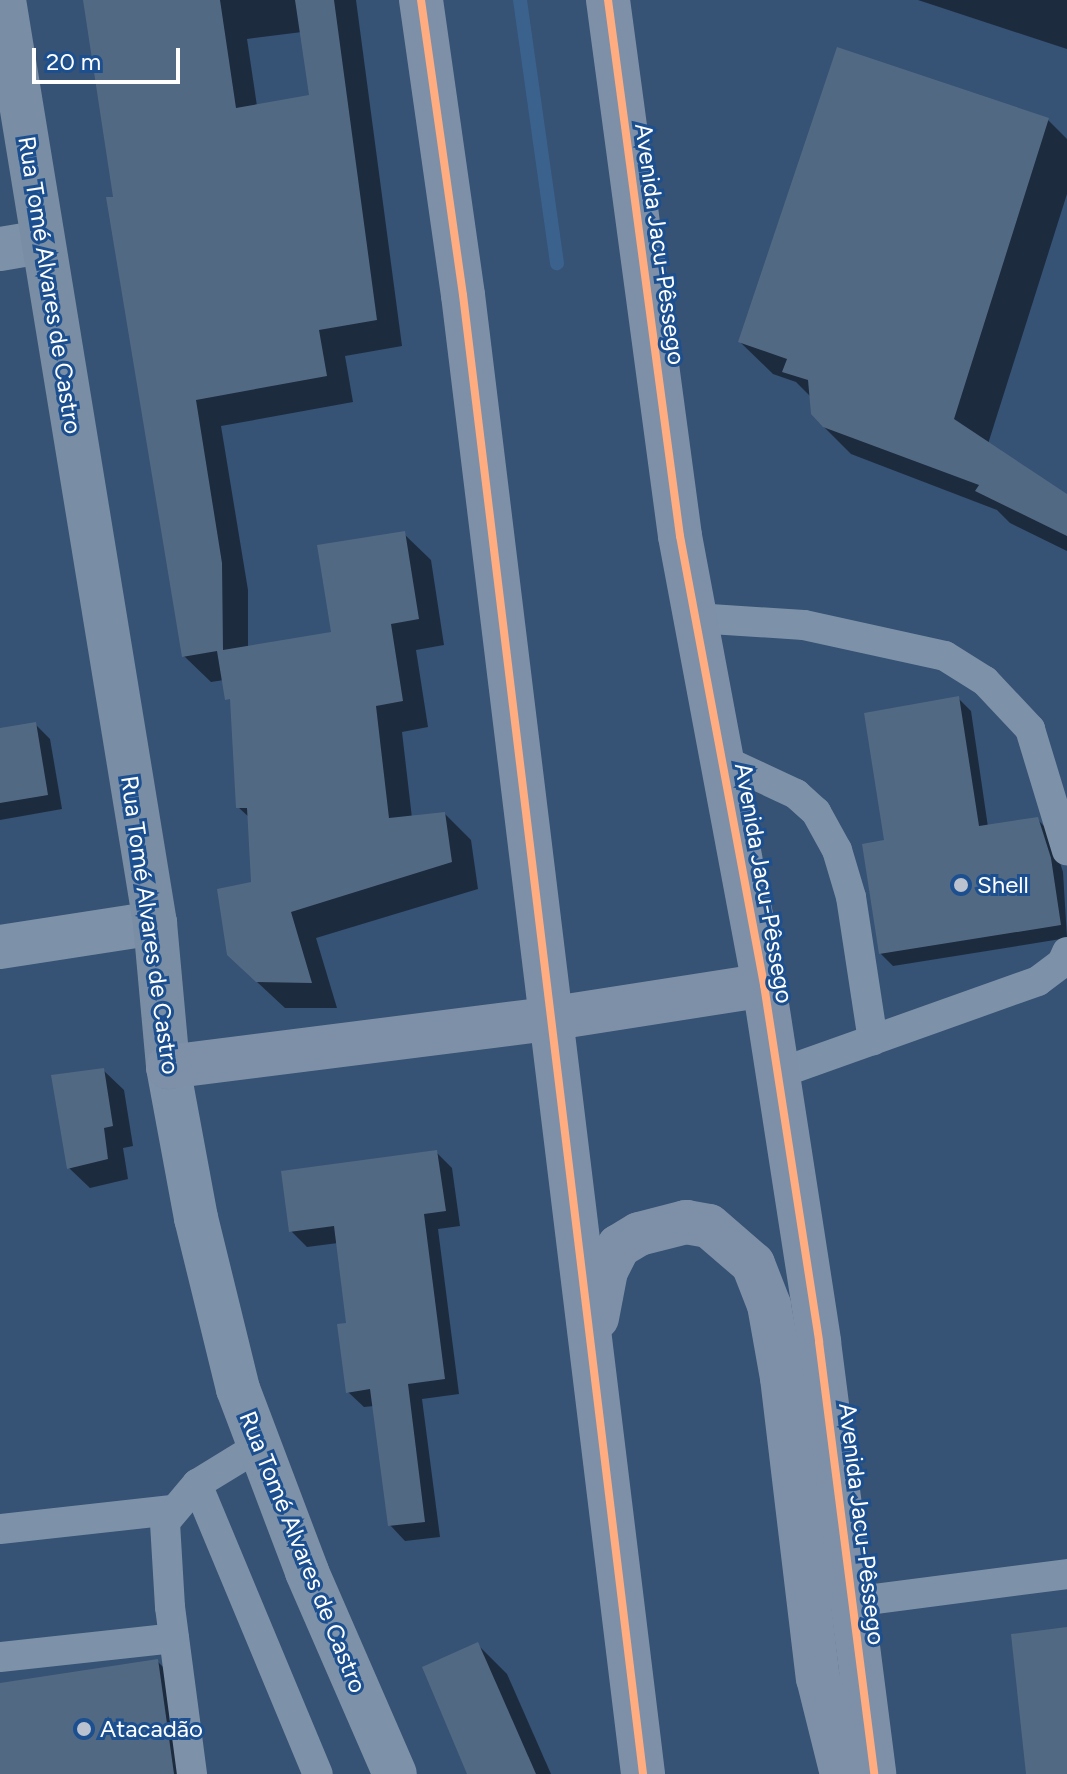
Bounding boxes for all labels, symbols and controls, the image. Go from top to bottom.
scale bar [36,32,184,82]
text: 20 m [46,47,101,76]
street label: Avenida Jacu-Pêssego [629,121,691,367]
street label: Rua Tomé Alvares de Castro [12,134,88,436]
street label: Avenida Jacu-Pêssego [729,760,799,1006]
street label: Rua Tomé Alvares de Castro [115,774,185,1076]
place label: Shell [977,871,1029,899]
marker: Shell [952,876,970,894]
street label: Avenida Jacu-Pêssego [833,1401,891,1647]
street label: Rua Tomé Alvares de Castro [233,1407,373,1697]
place label: Atacadão [100,1715,203,1743]
marker: Atacadão [75,1720,93,1738]

